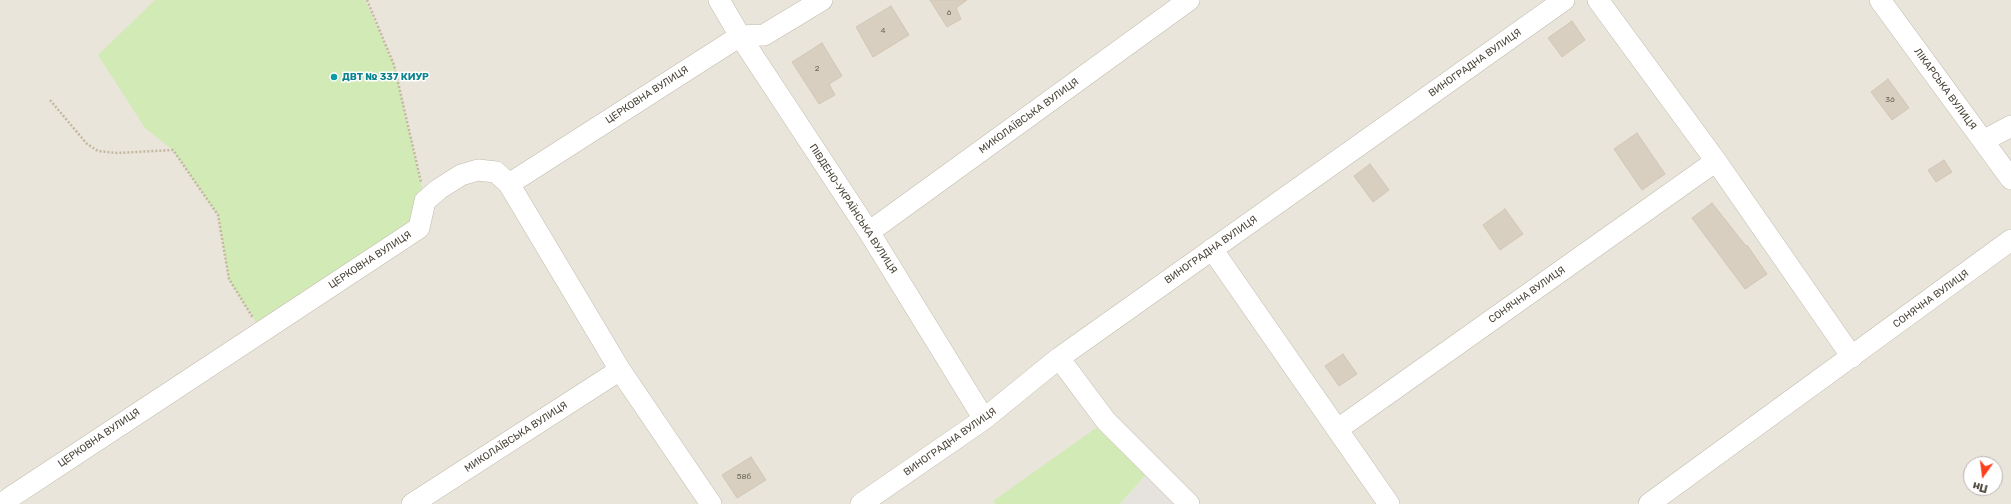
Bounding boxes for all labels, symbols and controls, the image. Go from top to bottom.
house number: 6 [947,8,951,18]
house number: 4 [881,26,885,36]
street label: ВИНОГРАДНА ВУЛИЦЯ [1426,26,1524,100]
street label: ЛІКАРСЬКА ВУЛИЦЯ [1911,46,1979,132]
street label: ЦЕРКОВНА ВУЛИЦЯ [603,64,691,126]
house number: 2 [815,64,819,74]
place label: ДВТ № 337 КИУР [342,71,429,83]
marker: ДВТ № 337 КИУР [329,72,339,82]
street label: МИКОЛАЇВСЬКА ВУЛИЦЯ [977,76,1081,156]
house number: 36 [1885,95,1895,105]
street label: ПІВДЕНО-УКРАЇНСЬКА ВУЛИЦЯ [807,142,899,276]
street label: ВИНОГРАДНА ВУЛИЦЯ [1162,213,1260,287]
street label: ЦЕРКОВНА ВУЛИЦЯ [326,229,414,291]
street label: СОНЯЧНА ВУЛИЦЯ [1486,264,1568,326]
street label: СОНЯЧНА ВУЛИЦЯ [1891,267,1971,331]
street label: МИКОЛАЇВСЬКА ВУЛИЦЯ [462,399,570,475]
street label: ВИНОГРАДНА ВУЛИЦЯ [901,405,999,479]
street label: ЦЕРКОВНА ВУЛИЦЯ [56,406,142,470]
north arrow [1963,456,2003,496]
house number: 58б [737,472,751,482]
text: Пн [1971,479,1989,495]

